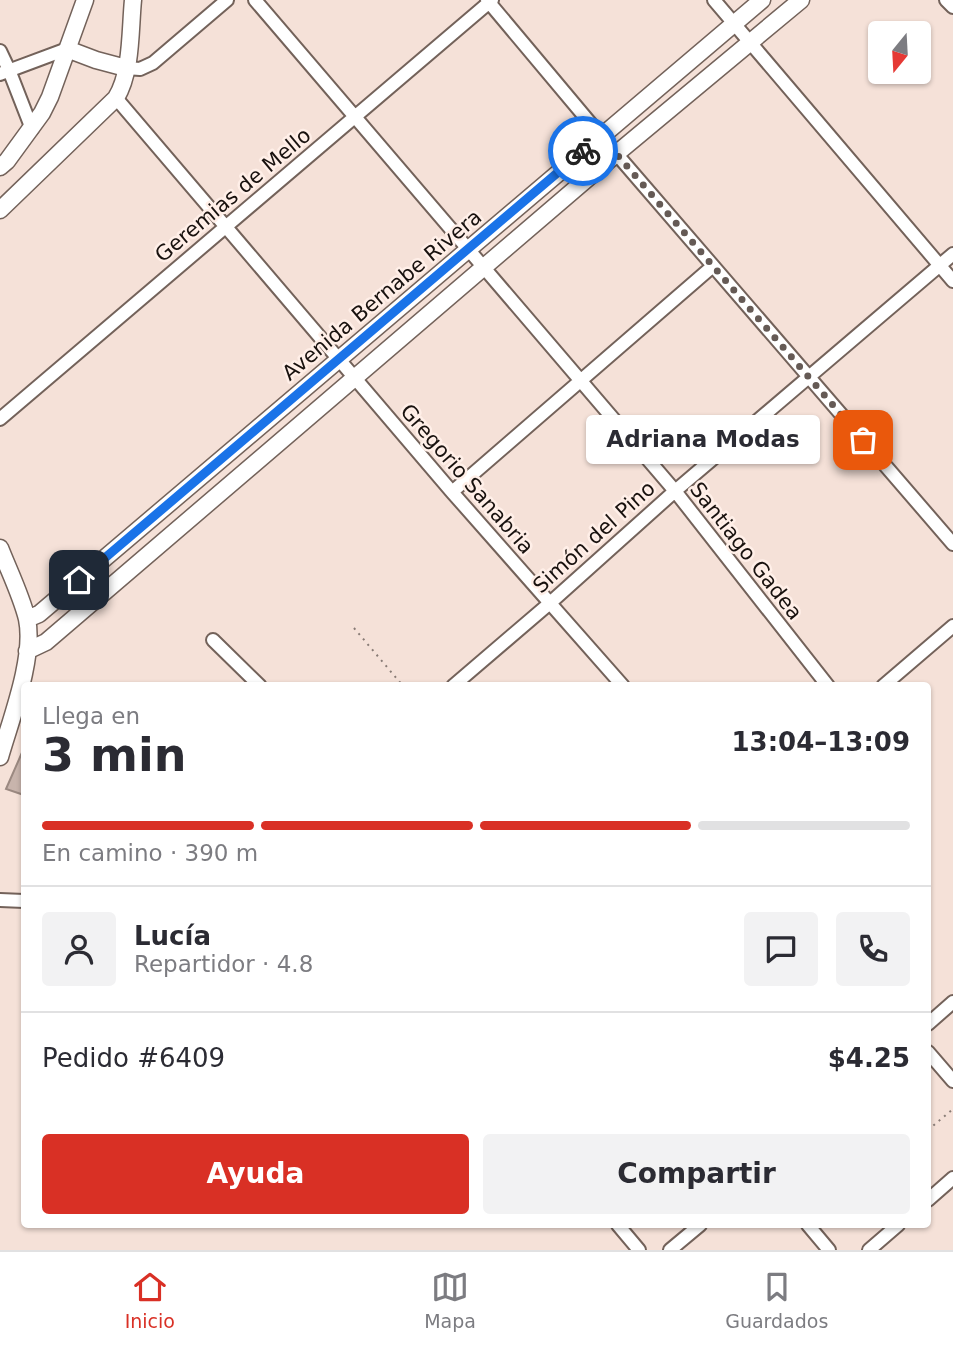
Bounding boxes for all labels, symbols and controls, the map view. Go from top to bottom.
north arrow [868,21,931,84]
map controls [868,21,931,84]
courier [548,116,618,186]
street label: Geremias de Mello [150,123,316,267]
icon: bike [564,132,602,170]
street label: Avenida Bernabe Rivera [278,205,486,385]
street label: Gregorio Sanabria [395,399,539,559]
pin [833,410,893,470]
callout: Adriana Modas [586,416,821,464]
icon: bag [844,421,882,459]
text: Adriana Modas [606,426,800,452]
street label: Simón del Pino [528,476,660,598]
street label: Santiago Gadea [685,478,807,624]
pin [49,550,109,610]
icon: home [60,561,98,599]
text: Llega en [42,703,140,729]
text: 13:04–13:09 [731,727,910,757]
text: 3 min [42,728,186,782]
text: En camino · 390 m [42,840,258,866]
button: person [42,912,116,986]
button: chat [744,912,818,986]
button: phone [836,912,910,986]
text: Lucía [134,921,211,951]
text: Repartidor · 4.8 [134,951,313,977]
text: Pedido #6409 [42,1043,225,1073]
text: $4.25 [828,1043,910,1073]
button: Ayuda [42,1134,469,1214]
button: Compartir [483,1134,910,1214]
tab: Inicio [125,1268,175,1332]
tab: Mapa [424,1268,476,1332]
tab: Guardados [725,1268,828,1332]

